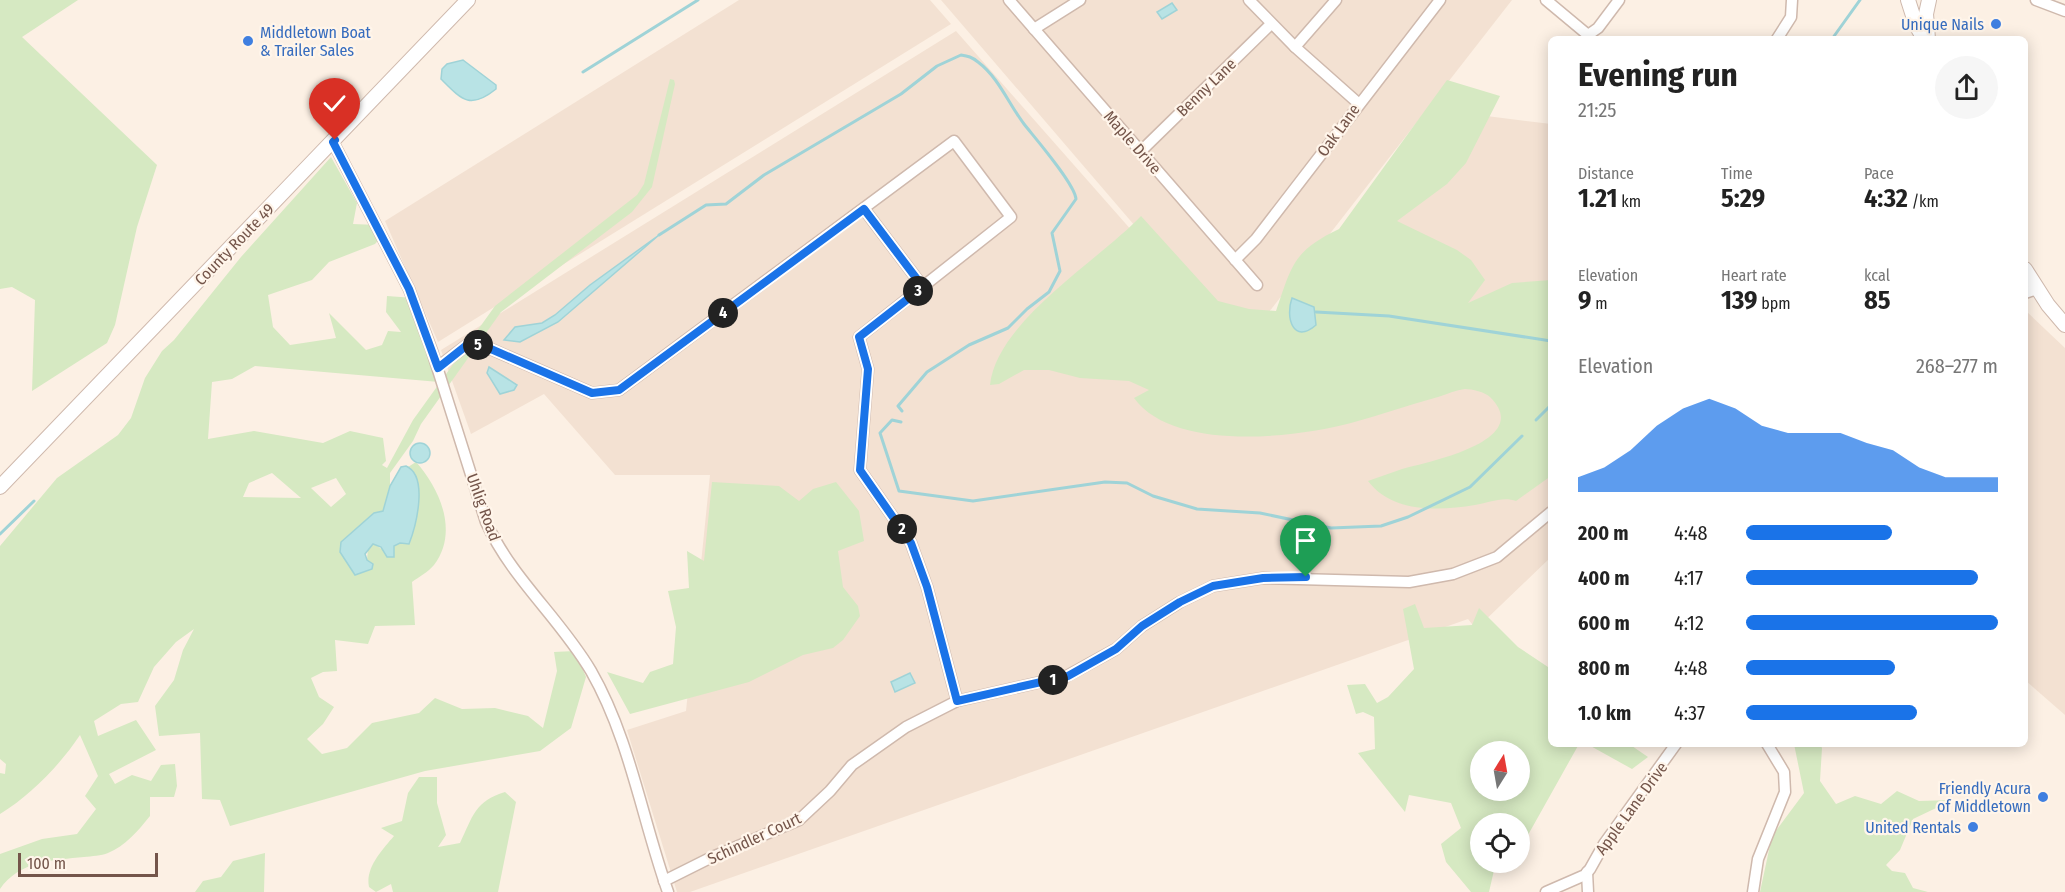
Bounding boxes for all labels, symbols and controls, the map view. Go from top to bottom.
place label: Unique Nails [1901,15,1984,34]
marker: Unique Nails [1989,17,2003,31]
place label: Middletown Boat & Trailer Sales [260,23,372,60]
marker: Middletown Boat & Trailer Sales [241,34,255,48]
street label: Benny Lane [1173,54,1240,120]
text: Evening run [1578,55,1738,95]
button: share [1935,56,1998,119]
pin [309,78,360,140]
icon: check [318,87,351,120]
text: 21:25 [1578,98,1616,122]
street label: Oak Lane [1313,100,1364,160]
street label: Maple Drive [1100,107,1165,178]
text: Distance [1578,164,1634,183]
text: Time [1721,164,1753,183]
text: Pace [1864,164,1894,183]
text: 1.21 [1578,183,1618,214]
text: 5:29 [1721,183,1765,214]
text: 4:32 [1864,183,1908,214]
text: km [1618,192,1641,211]
text: /km [1908,192,1939,211]
street label: County Route 49 [191,199,278,289]
text: Elevation [1578,266,1638,285]
text: Heart rate [1721,266,1787,285]
text: kcal [1864,266,1890,285]
pin: 3 [903,276,933,306]
text: 3 [914,281,922,300]
text: 9 [1578,285,1591,316]
text: 139 [1721,285,1758,316]
text: 85 [1864,285,1891,316]
text: m [1591,294,1608,313]
text: bpm [1758,294,1791,313]
pin: 4 [708,298,738,328]
text: 4 [719,303,727,322]
pin: 5 [463,330,493,360]
text: 5 [474,335,482,354]
text: Elevation [1578,354,1653,378]
text: 268–277 m [1916,354,1998,378]
street label: Uhlig Road [463,471,505,544]
pin: 2 [887,514,917,544]
pin [1280,515,1331,577]
text: 2 [898,519,906,538]
text: 200 m [1578,521,1629,545]
text: 4:48 [1674,521,1708,545]
icon: arrive [1289,524,1322,557]
text: 400 m [1578,566,1630,590]
text: 4:17 [1674,566,1703,590]
text: 600 m [1578,611,1630,635]
text: 4:12 [1674,611,1704,635]
text: 800 m [1578,656,1630,680]
text: 4:48 [1674,656,1708,680]
pin: 1 [1038,665,1068,695]
text: 1 [1050,670,1056,689]
text: 1.0 km [1578,701,1631,725]
text: 4:37 [1674,701,1705,725]
north arrow [1470,741,1530,801]
map controls [1470,741,1530,873]
street label: Apple Lane Drive [1591,758,1671,858]
place label: Friendly Acura of Middletown [1937,779,2031,816]
marker: Friendly Acura of Middletown [2036,790,2050,804]
street label: Schindler Court [704,808,805,868]
button: locate [1470,813,1530,873]
place label: United Rentals [1865,818,1961,837]
marker: United Rentals [1966,820,1980,834]
scale bar [18,850,158,878]
text: 100 m [27,854,66,873]

